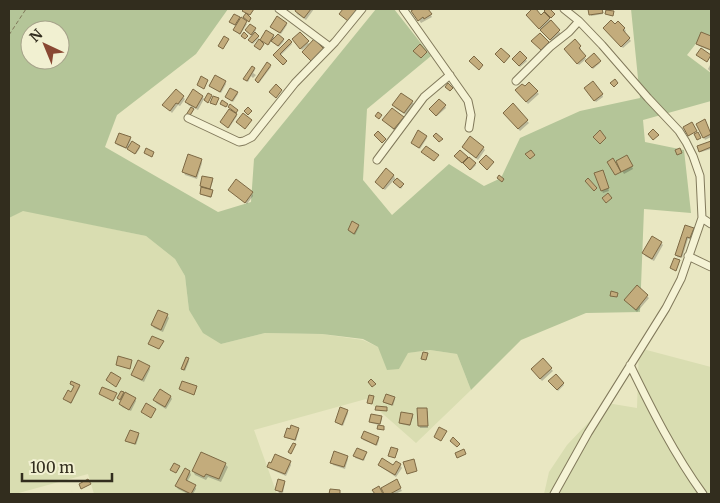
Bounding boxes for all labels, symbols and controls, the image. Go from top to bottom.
north arrow [20,20,70,70]
text: N [26,25,46,46]
scale bar [22,450,112,482]
text: 100 m [30,458,74,477]

